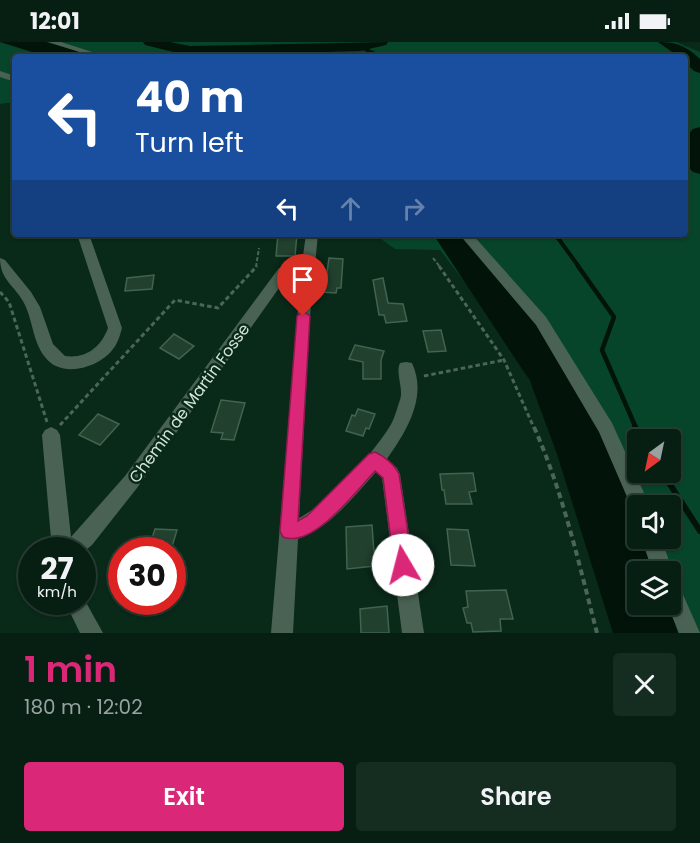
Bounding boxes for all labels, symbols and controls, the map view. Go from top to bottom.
text: 12:01 [30,6,80,37]
text: 40 m [135,68,244,127]
icon: left [36,78,114,156]
text: Turn left [135,124,244,161]
icon: left [271,192,304,225]
icon: ahead [334,192,367,225]
icon: right [397,192,430,225]
pin [277,254,328,316]
icon: arrive [286,263,319,296]
street label: Chemin de Martin Fosse [124,319,255,488]
north arrow [627,429,681,483]
map controls [627,429,681,615]
button: sound [627,495,681,549]
position arrow [371,533,435,597]
speed limit sign: 30 [108,537,186,615]
text: 27 [40,547,74,590]
button: layers [627,561,681,615]
text: km/h [37,581,77,602]
text: 1 min [24,644,117,695]
button: close [613,653,676,716]
text: 180 m · 12:02 [24,693,143,721]
button: Exit [24,762,344,831]
button: Share [356,762,676,831]

